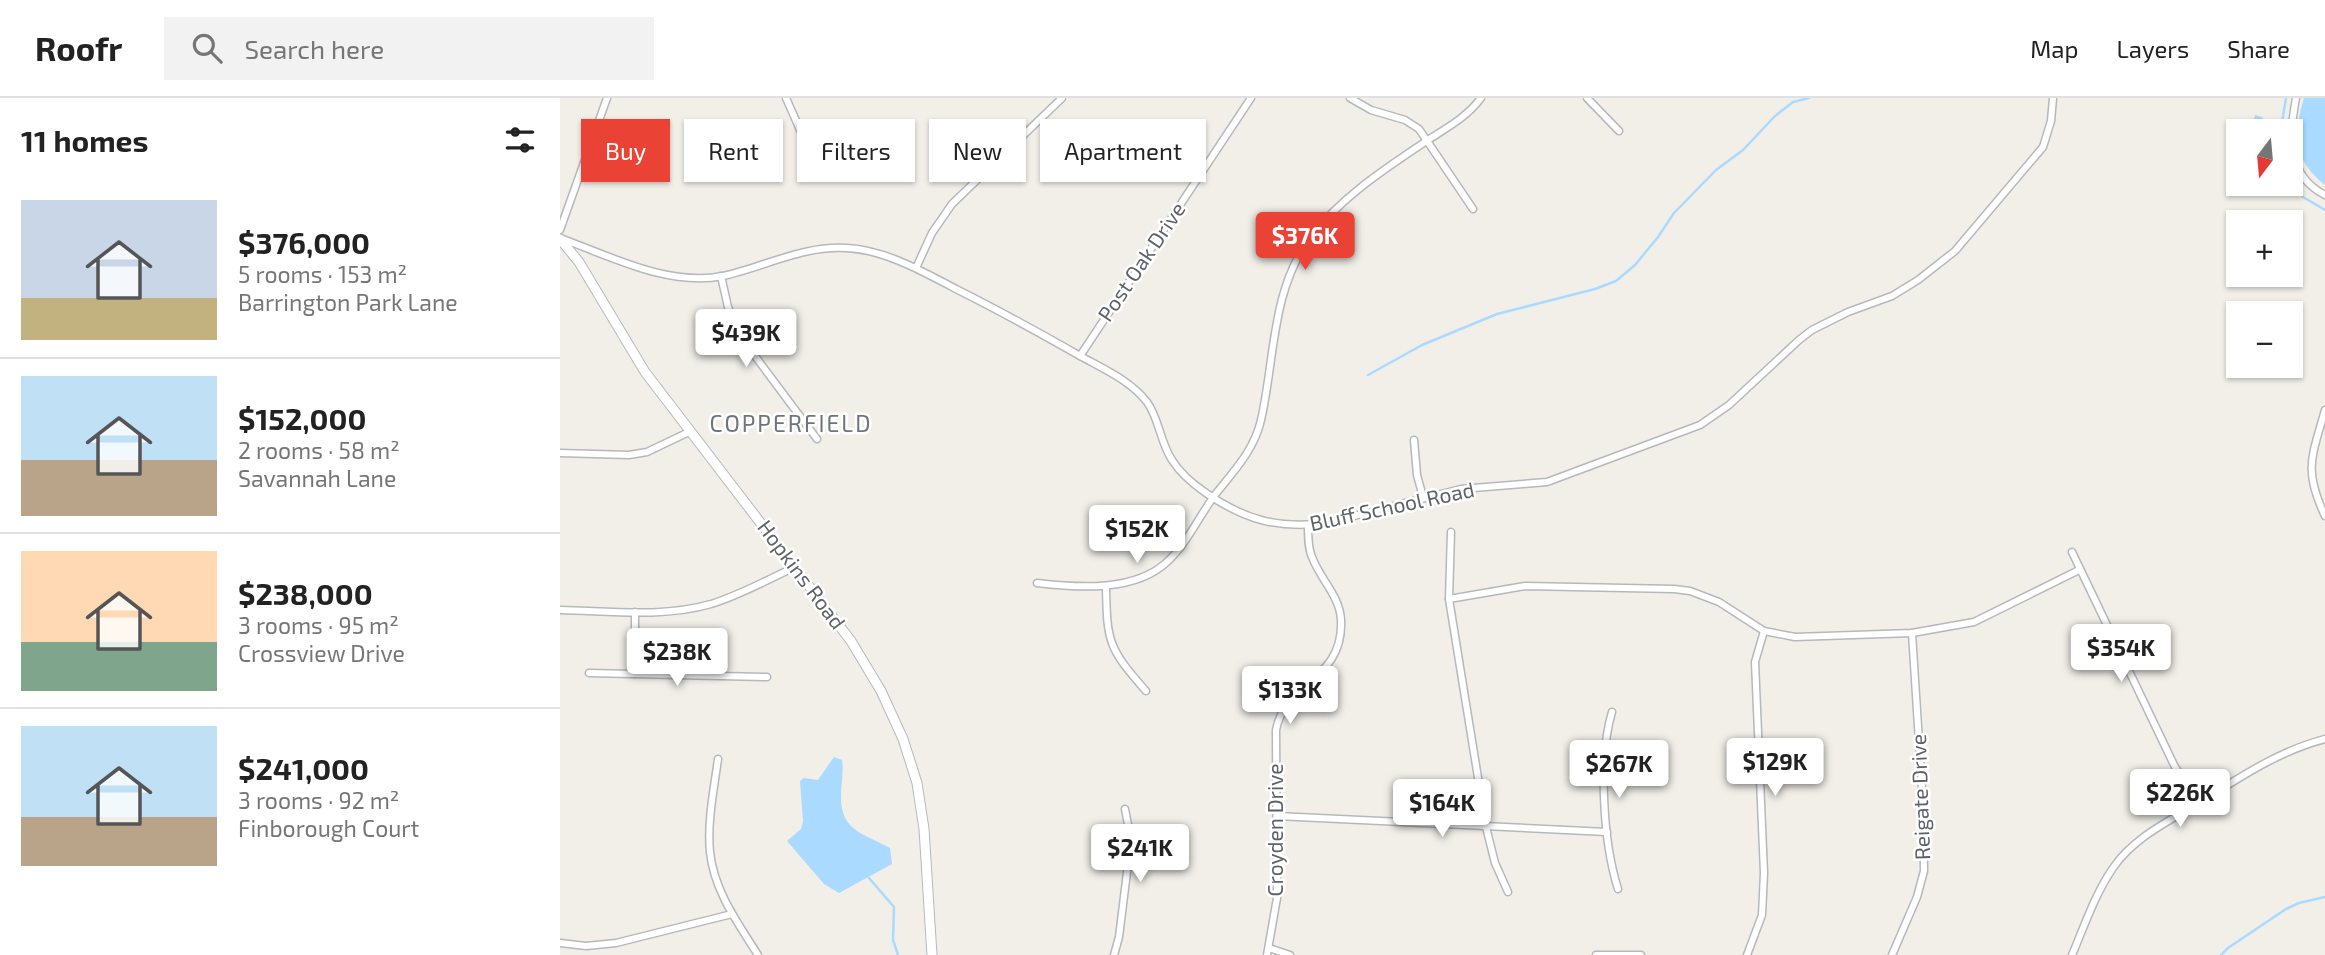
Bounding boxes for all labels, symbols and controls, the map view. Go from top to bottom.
search box [164,17,654,80]
text: Roofr [35,28,122,68]
icon: search [188,29,226,67]
text: Search here [244,33,384,64]
text: Map [2030,34,2078,63]
text: Layers [2116,34,2189,63]
text: Share [2227,34,2290,63]
chip: Buy [581,119,670,182]
chip: Rent [684,119,783,182]
chip: Filters [797,119,915,182]
chip: New [929,119,1026,182]
chip: Apartment [1040,119,1206,182]
north arrow [2226,119,2303,196]
map controls [2226,119,2303,378]
icon: filters [501,121,539,159]
text: 11 homes [21,122,148,158]
street label: Post Oak Drive [1092,197,1190,325]
button: + [2226,210,2303,287]
pin: $376K [1256,212,1354,272]
text: $376K [1272,221,1338,249]
text: $376,000 [238,224,370,260]
icon: home [77,228,161,312]
text: 5 rooms · 153 m² [238,260,407,288]
text: Barrington Park Lane [238,288,458,316]
button: − [2226,301,2303,378]
pin: $439K [697,310,795,369]
text: $439K [711,318,781,346]
text: $152,000 [238,400,366,436]
icon: home [77,404,161,488]
district label: COPPERFIELD [710,409,872,437]
text: 2 rooms · 58 m² [238,436,400,464]
text: Savannah Lane [238,464,396,492]
street label: Bluff School Road [1307,476,1476,535]
pin: $152K [1088,505,1186,565]
text: $152K [1105,514,1169,542]
street label: Hopkins Road [753,515,851,634]
text: $238,000 [238,575,373,611]
icon: home [77,579,161,663]
text: 3 rooms · 95 m² [238,611,399,639]
pin: $354K [2072,624,2170,684]
pin: $238K [628,628,726,688]
text: $354K [2087,633,2155,661]
text: $238K [643,637,711,665]
text: Crossview Drive [238,639,405,667]
pin: $133K [1241,666,1339,726]
text: $133K [1258,675,1322,703]
street label: Reigate Drive [1905,733,1934,861]
pin: $129K [1726,738,1824,798]
pin: $267K [1570,740,1668,800]
text: $129K [1743,747,1807,775]
text: $267K [1586,749,1653,777]
text: $241,000 [238,750,369,786]
icon: home [77,754,161,838]
street label: Croyden Drive [1262,764,1287,896]
pin: $226K [2131,770,2229,829]
text: $226K [2146,778,2214,806]
pin: $164K [1393,780,1491,839]
text: 3 rooms · 92 m² [238,786,399,814]
text: $164K [1409,788,1475,816]
text: Finborough Court [238,814,419,842]
pin: $241K [1091,824,1189,884]
text: $241K [1107,833,1173,861]

